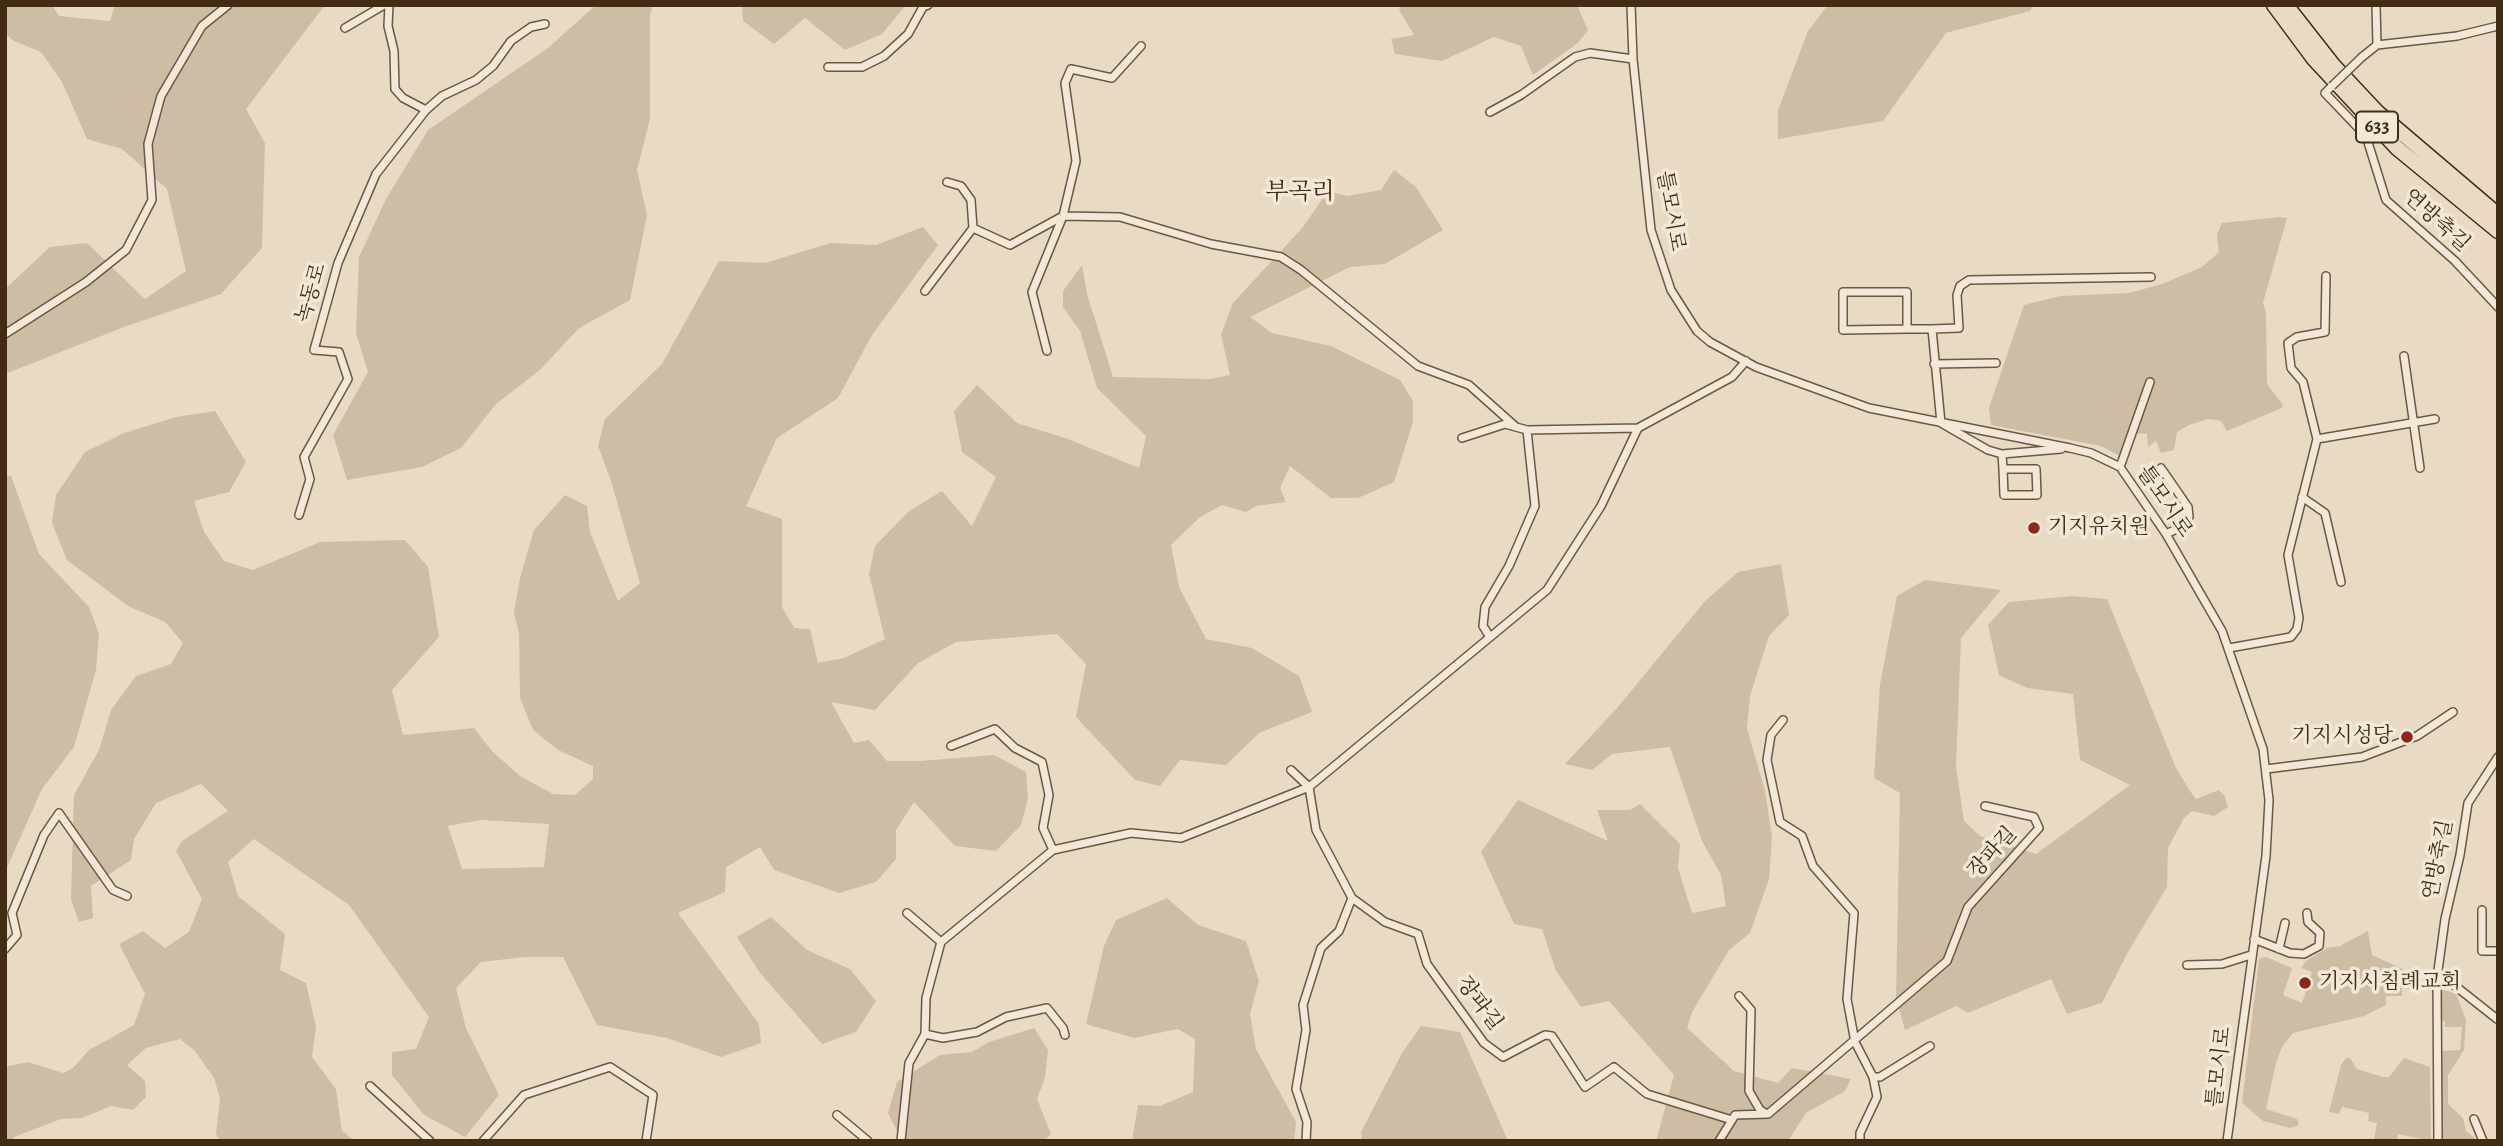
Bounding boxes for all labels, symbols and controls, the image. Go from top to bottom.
road number: 633 [2356,111,2398,142]
street label: 틀모시로 [1651,169,1689,253]
district label: 부곡리 [1265,179,1335,207]
street label: 연방축길 [2397,184,2475,258]
street label: 녹동로 [292,260,332,326]
street label: 틀모시로 [2131,461,2197,543]
place label: 기지유치원 [2048,515,2149,541]
marker: 기지유치원 [2026,520,2042,536]
place label: 기지시성당 [2292,724,2393,750]
marker: 기지시성당 [2399,729,2415,745]
street label: 연방축길 [2419,818,2459,902]
street label: 장파길 [1963,822,2023,884]
place label: 기지시침례교회 [2319,970,2461,996]
street label: 장파길 [1451,972,1507,1036]
marker: 기지시침례교회 [2297,975,2313,991]
street label: 틀모시로 [2203,1025,2237,1109]

